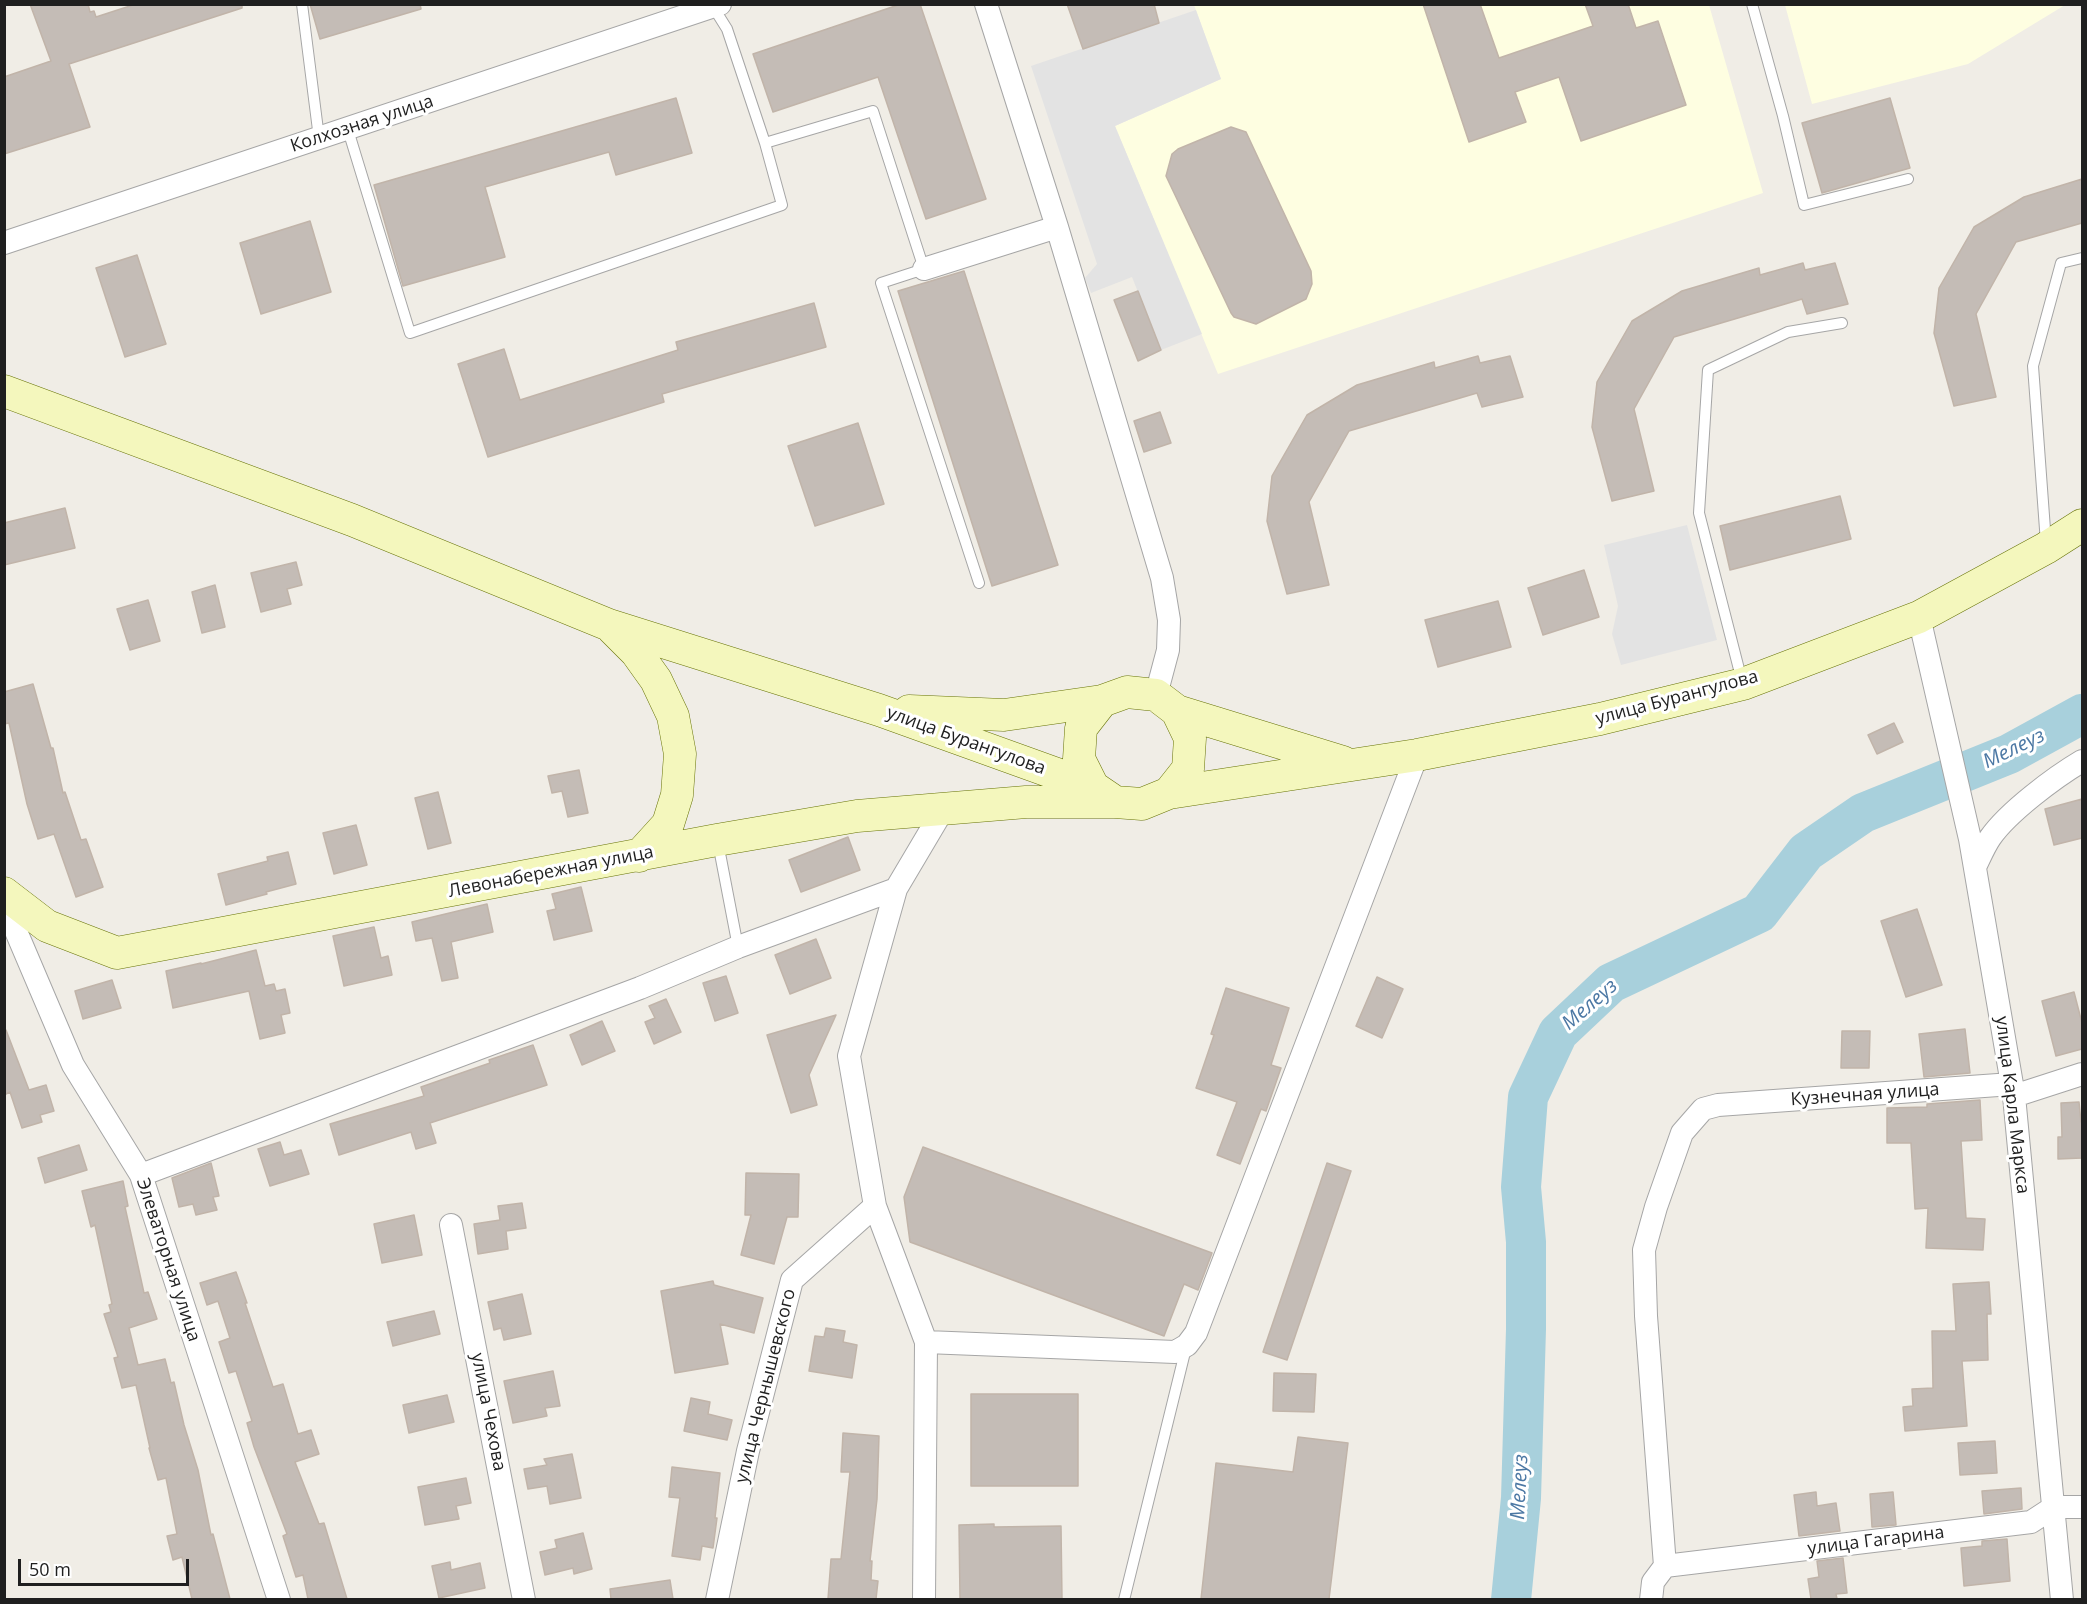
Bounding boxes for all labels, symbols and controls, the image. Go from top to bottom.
street label: Колхозная улица [288,91,436,157]
street label: улица Бурангулова [1593,666,1761,730]
street label: улица Бурангулова [884,702,1048,780]
water label: Мелеуз [1979,724,2049,774]
street label: Левонабережная улица [447,842,655,902]
water label: Мелеуз [1557,974,1623,1036]
street label: улица Карла Маркса [1990,1015,2034,1195]
street label: Кузнечная улица [1790,1079,1940,1111]
street label: Элеваторная улица [131,1176,205,1344]
street label: улица Чернышевского [731,1287,801,1485]
street label: улица Чехова [466,1351,510,1473]
water label: Мелеуз [1506,1454,1534,1520]
street label: улица Гагарина [1806,1522,1946,1560]
scale bar [21,1547,192,1585]
text: 50 m [29,1557,71,1581]

